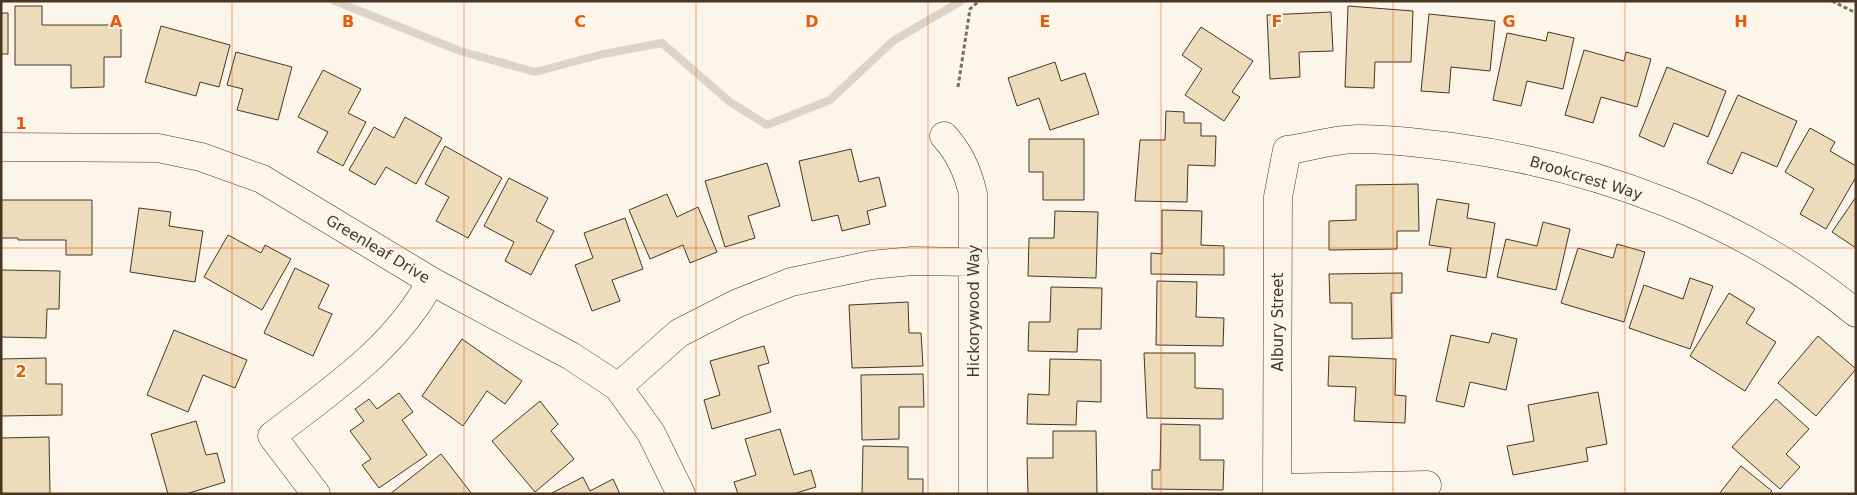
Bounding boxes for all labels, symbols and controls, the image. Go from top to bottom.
text: A [110,12,123,31]
text: B [342,12,354,31]
text: C [574,12,586,31]
text: D [805,12,819,31]
text: E [1040,12,1050,31]
text: F [1272,12,1282,31]
text: G [1502,12,1516,31]
text: H [1734,12,1748,31]
text: 1 [15,114,27,133]
street label: Brookcrest Way [1527,152,1645,204]
street label: Greenleaf Drive [323,211,433,287]
street label: Hickorywood Way [965,244,983,377]
street label: Albury Street [1269,272,1287,371]
text: 2 [15,362,27,381]

